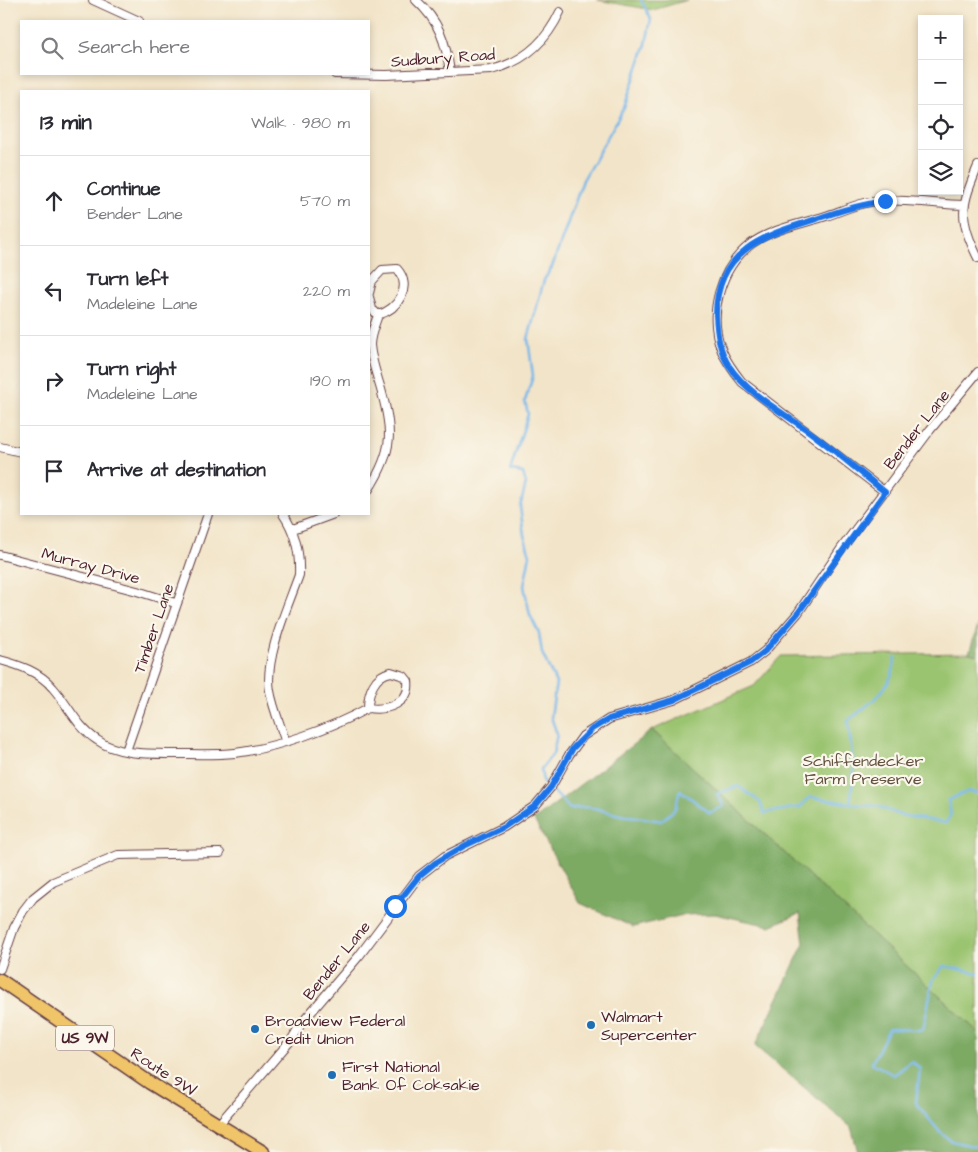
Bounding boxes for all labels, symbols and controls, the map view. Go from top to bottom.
map controls [918,15,963,195]
button: + [918,15,963,60]
search box [20,20,370,75]
icon: search [38,34,66,62]
text: Search here [78,34,190,61]
street label: Sudbury Road [390,43,496,74]
button: − [918,60,963,105]
button: locate [918,105,963,150]
text: 13 min [40,108,92,137]
text: Walk · 980 m [251,112,350,134]
button: layers [918,150,963,195]
text: Continue [87,176,161,203]
icon: ahead [40,187,68,215]
text: 570 m [300,190,350,212]
route end [874,190,897,213]
text: Bender Lane [87,203,183,225]
text: Turn left [87,266,168,293]
icon: left [40,277,68,305]
text: 220 m [303,280,350,302]
text: Madeleine Lane [87,293,198,315]
text: Turn right [87,356,176,383]
icon: right [40,367,68,395]
text: 190 m [310,370,350,392]
text: Madeleine Lane [87,383,198,405]
street label: Bender Lane [879,385,955,474]
icon: arrive [40,457,68,485]
text: Arrive at destination [87,457,266,484]
street label: Murray Drive [39,542,143,591]
street label: Timber Lane [128,580,180,676]
park label: Schiffendecker Farm Preserve [803,750,924,790]
route start [384,895,407,918]
street label: Bender Lane [298,916,376,1005]
place label: Walmart Supercenter [601,1006,697,1046]
place label: Broadview Federal Credit Union [265,1010,405,1050]
marker: Walmart Supercenter [585,1019,597,1031]
marker: Broadview Federal Credit Union [249,1023,261,1035]
road number: US 9W [56,1026,114,1050]
street label: Route 9W [126,1042,201,1101]
place label: First National Bank Of Coksakie [342,1056,480,1096]
marker: First National Bank Of Coksakie [326,1069,338,1081]

